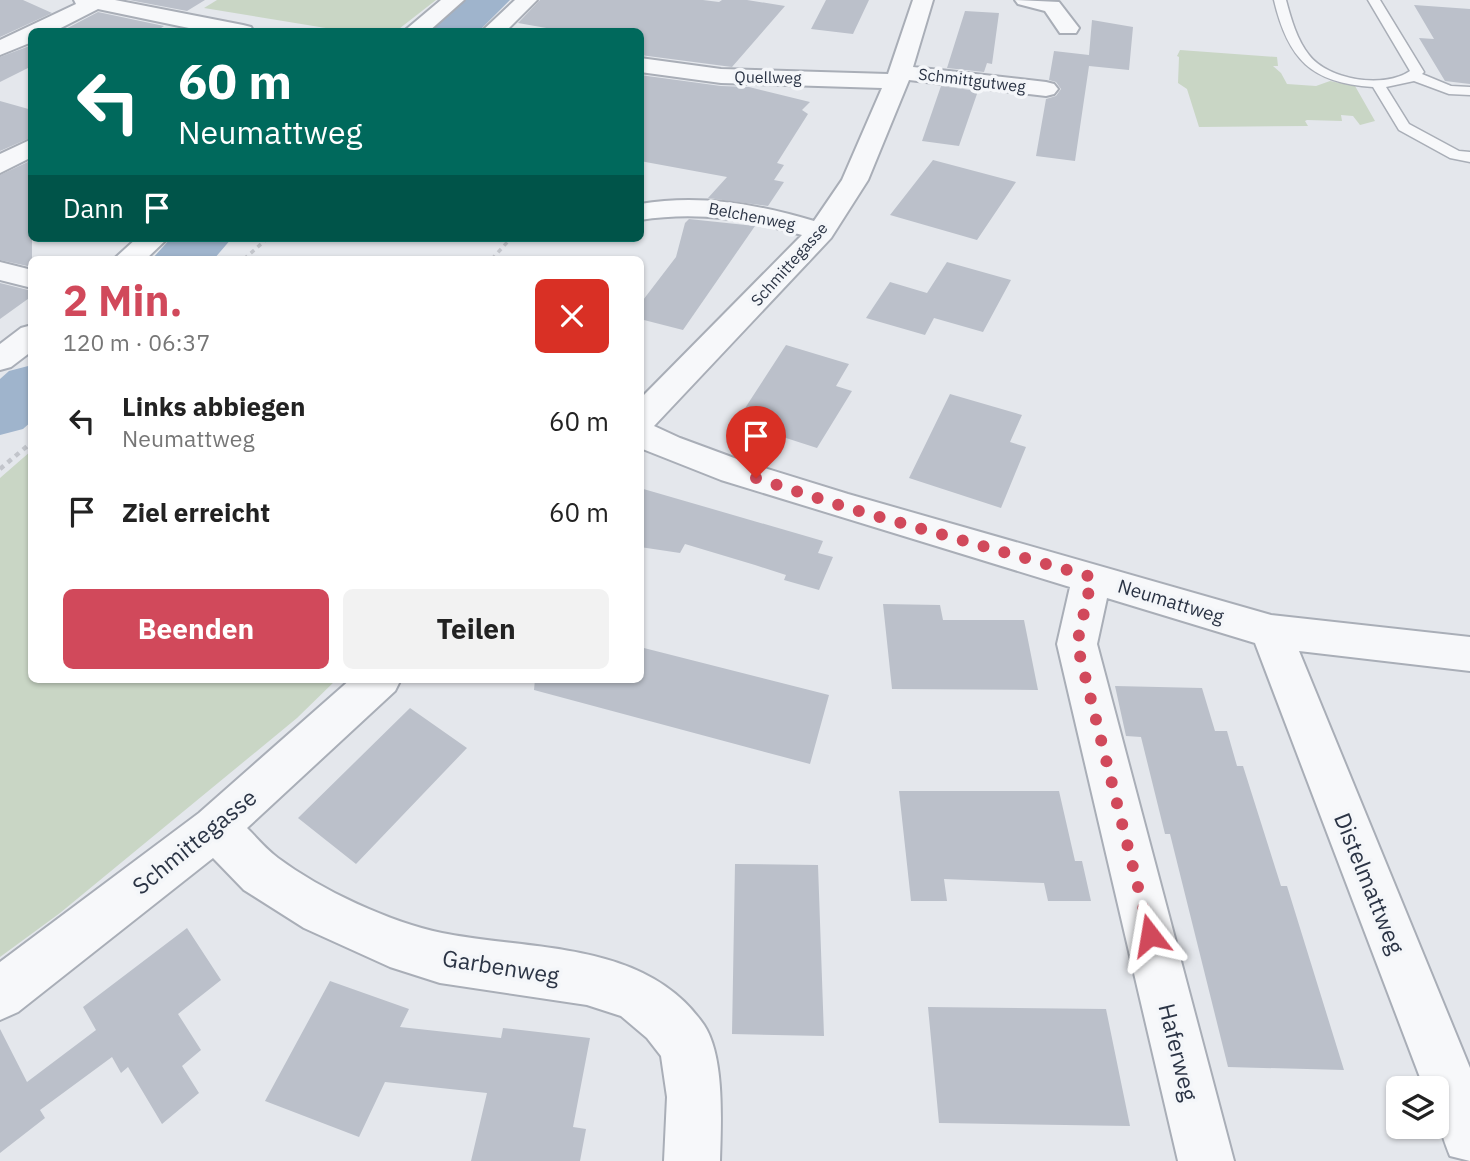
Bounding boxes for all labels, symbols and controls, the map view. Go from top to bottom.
text: 60 m [178,49,292,112]
icon: left [63,56,154,147]
street label: Schmittgutweg [917,64,1027,97]
street label: Quellweg [734,66,802,88]
text: Neumattweg [178,111,362,153]
icon: arrive [138,189,176,227]
text: Dann [63,191,124,225]
street label: Belchenweg [707,198,798,234]
street label: Schmittegasse [746,218,832,310]
text: 2 Min. [63,273,183,328]
button: close [535,279,609,353]
text: 120 m · 06:37 [63,327,210,357]
text: Links abbiegen [122,389,305,423]
icon: left [63,402,101,440]
text: 60 m [549,404,609,438]
pin [726,406,786,478]
icon: arrive [737,417,775,455]
text: Neumattweg [122,423,255,453]
icon: arrive [63,493,101,531]
text: Ziel erreicht [122,495,270,529]
text: 60 m [549,495,609,529]
street label: Neumattweg [1115,574,1227,628]
button: Beenden [63,589,329,669]
button: Teilen [343,589,609,669]
street label: Schmittegasse [126,782,262,900]
street label: Distelmattweg [1328,808,1412,958]
position arrow [1113,898,1187,972]
street label: Garbenweg [440,942,562,990]
street label: Haferweg [1152,1000,1206,1104]
map controls [1386,1076,1449,1139]
button: layers [1386,1076,1449,1139]

